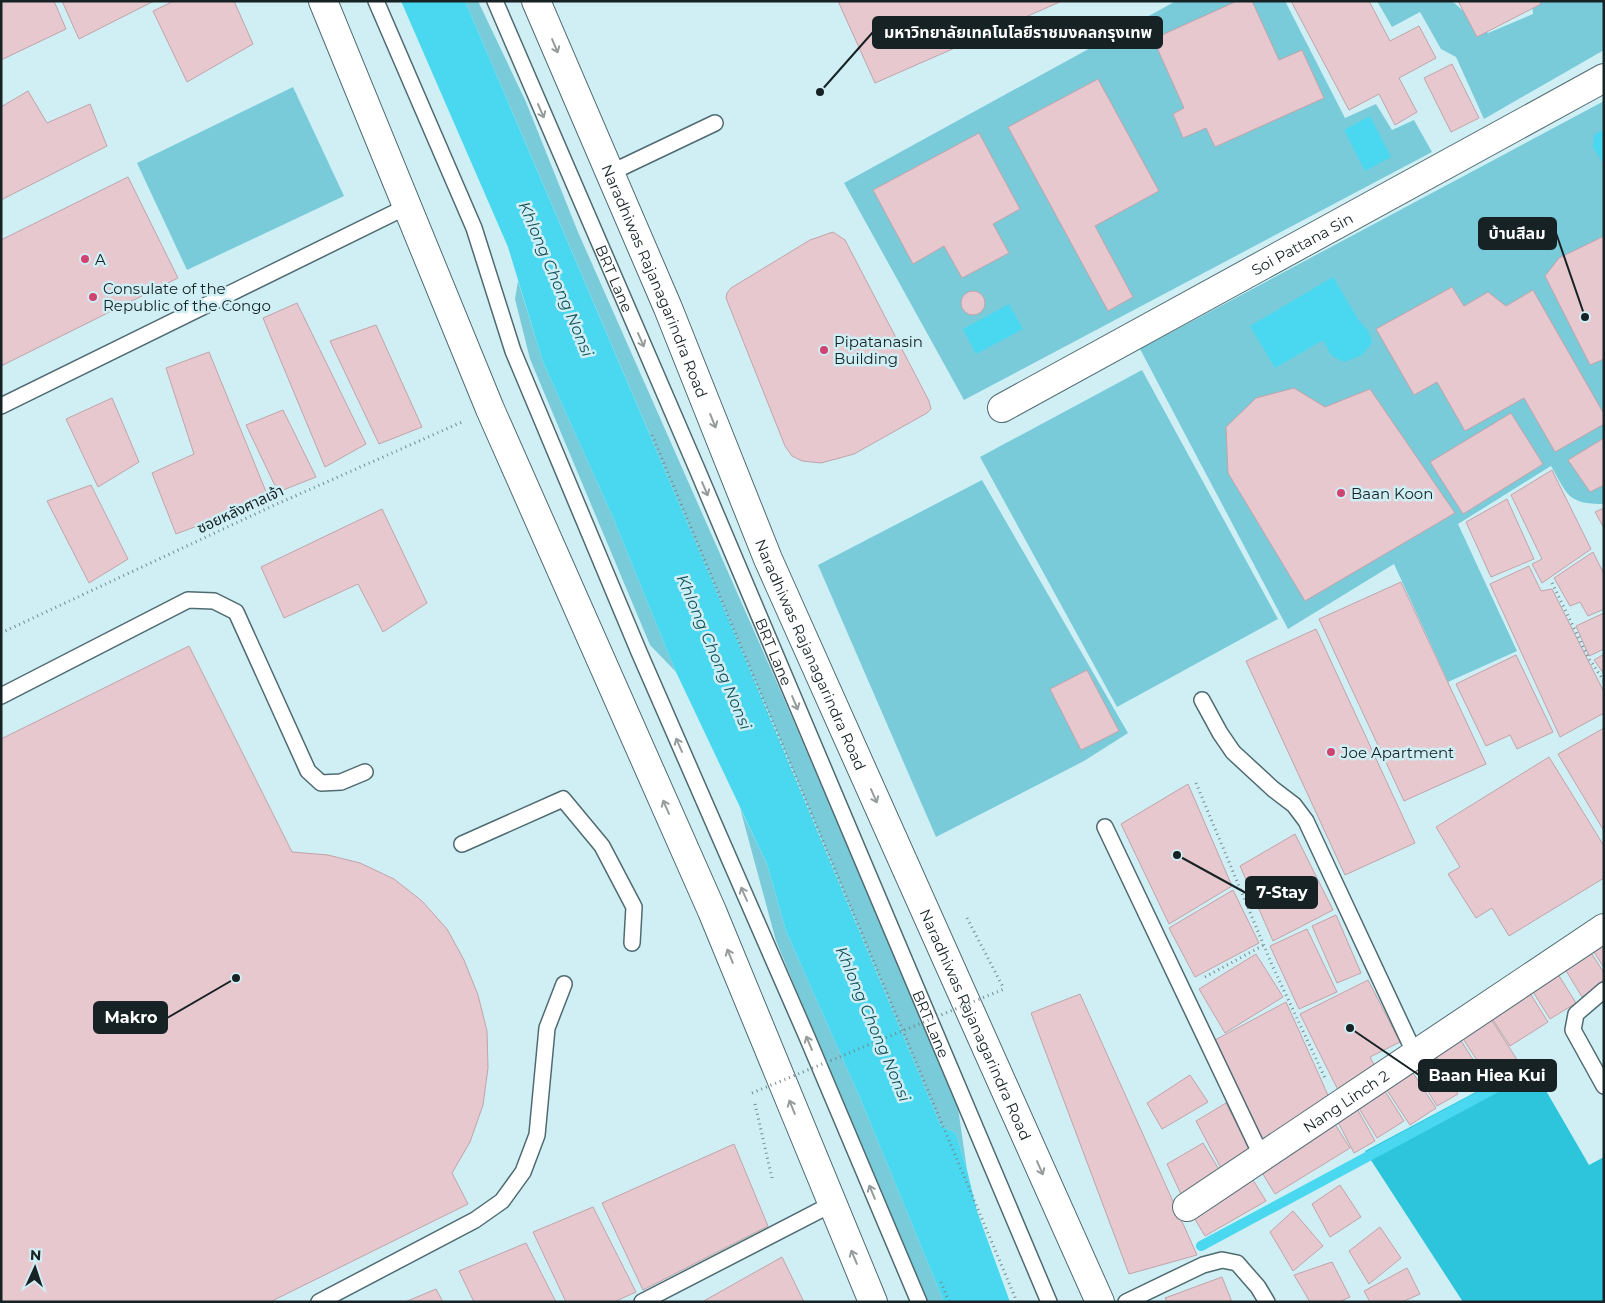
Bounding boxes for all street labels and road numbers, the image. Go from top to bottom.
street label: Naradhiwas Rajanagarindra Road [598,161,712,400]
street label: Soi Pattana Sin [1248,208,1356,279]
street label: BRT Lane [592,242,638,315]
street label: ซอยหลังศาลเจ้า [194,481,286,537]
street label: Naradhiwas Rajanagarindra Road [751,536,871,773]
street label: BRT Lane [752,615,797,688]
street label: Naradhiwas Rajanagarindra Road [916,906,1036,1143]
street label: BRT Lane [909,987,954,1060]
street label: Nang Linch 2 [1299,1065,1392,1136]

